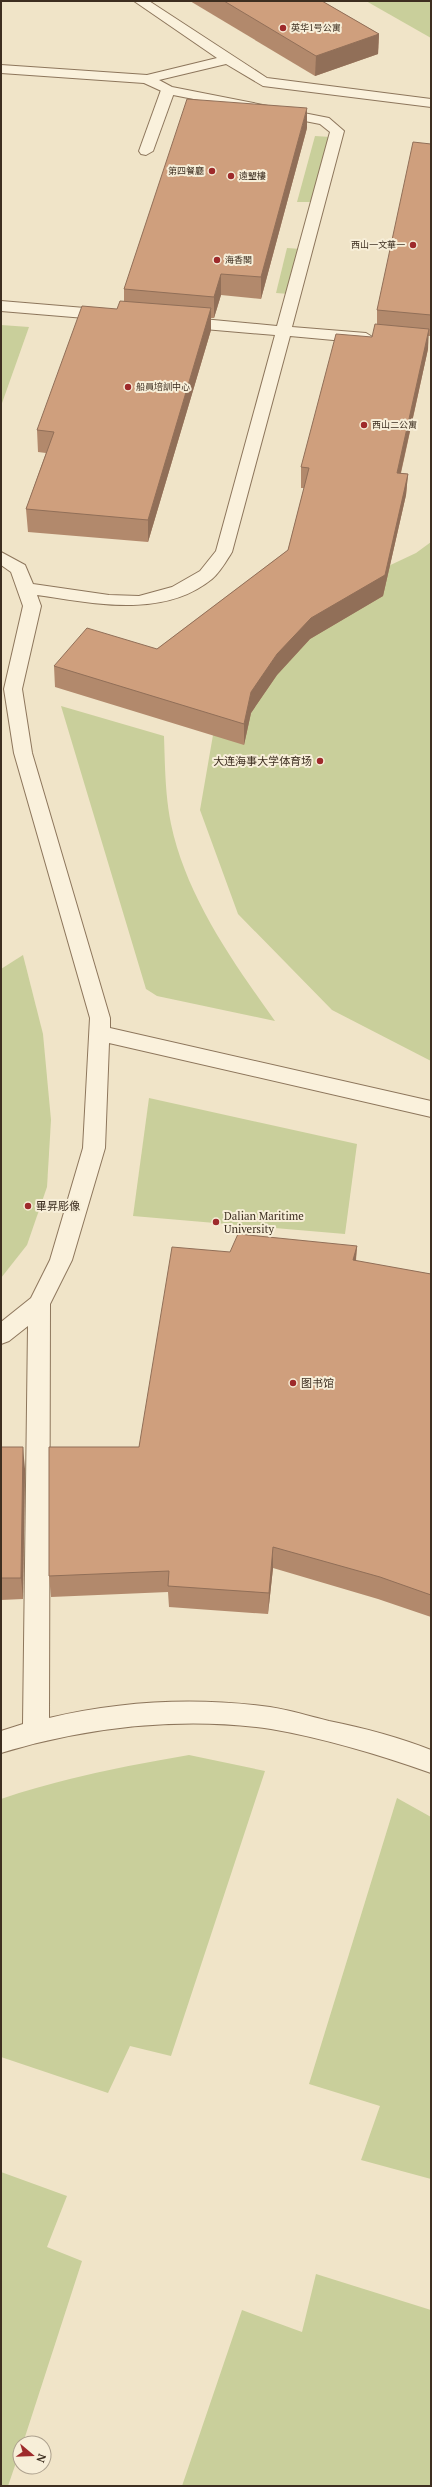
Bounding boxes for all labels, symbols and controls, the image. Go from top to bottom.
place label: 英华1号公寓 [291,22,341,34]
marker: 英华1号公寓 [278,23,288,33]
place label: 第四餐廳 [168,165,204,177]
marker: 第四餐廳 [207,166,217,176]
place label: 遠朢樓 [239,170,266,182]
marker: 遠朢樓 [226,171,236,181]
place label: 西山一文華一 [351,239,405,251]
marker: 西山一文華一 [408,240,418,250]
place label: 海香閣 [225,254,252,266]
marker: 海香閣 [212,255,222,265]
place label: 船員培訓中心 [136,381,190,393]
marker: 船員培訓中心 [123,382,133,392]
place label: 西山二公寓 [372,419,417,431]
marker: 西山二公寓 [359,420,369,430]
place label: 大连海事大学体育场 [213,754,312,768]
marker: 大连海事大学体育场 [315,756,325,766]
place label: 畢昇彫像 [36,1199,80,1213]
marker: 畢昇彫像 [23,1201,33,1211]
place label: Dalian Maritime University [224,1209,304,1236]
marker: Dalian Maritime University [211,1217,221,1227]
place label: 图书馆 [301,1376,334,1390]
marker: 图书馆 [288,1378,298,1388]
north arrow [12,2435,52,2475]
text: N [33,2452,49,2465]

